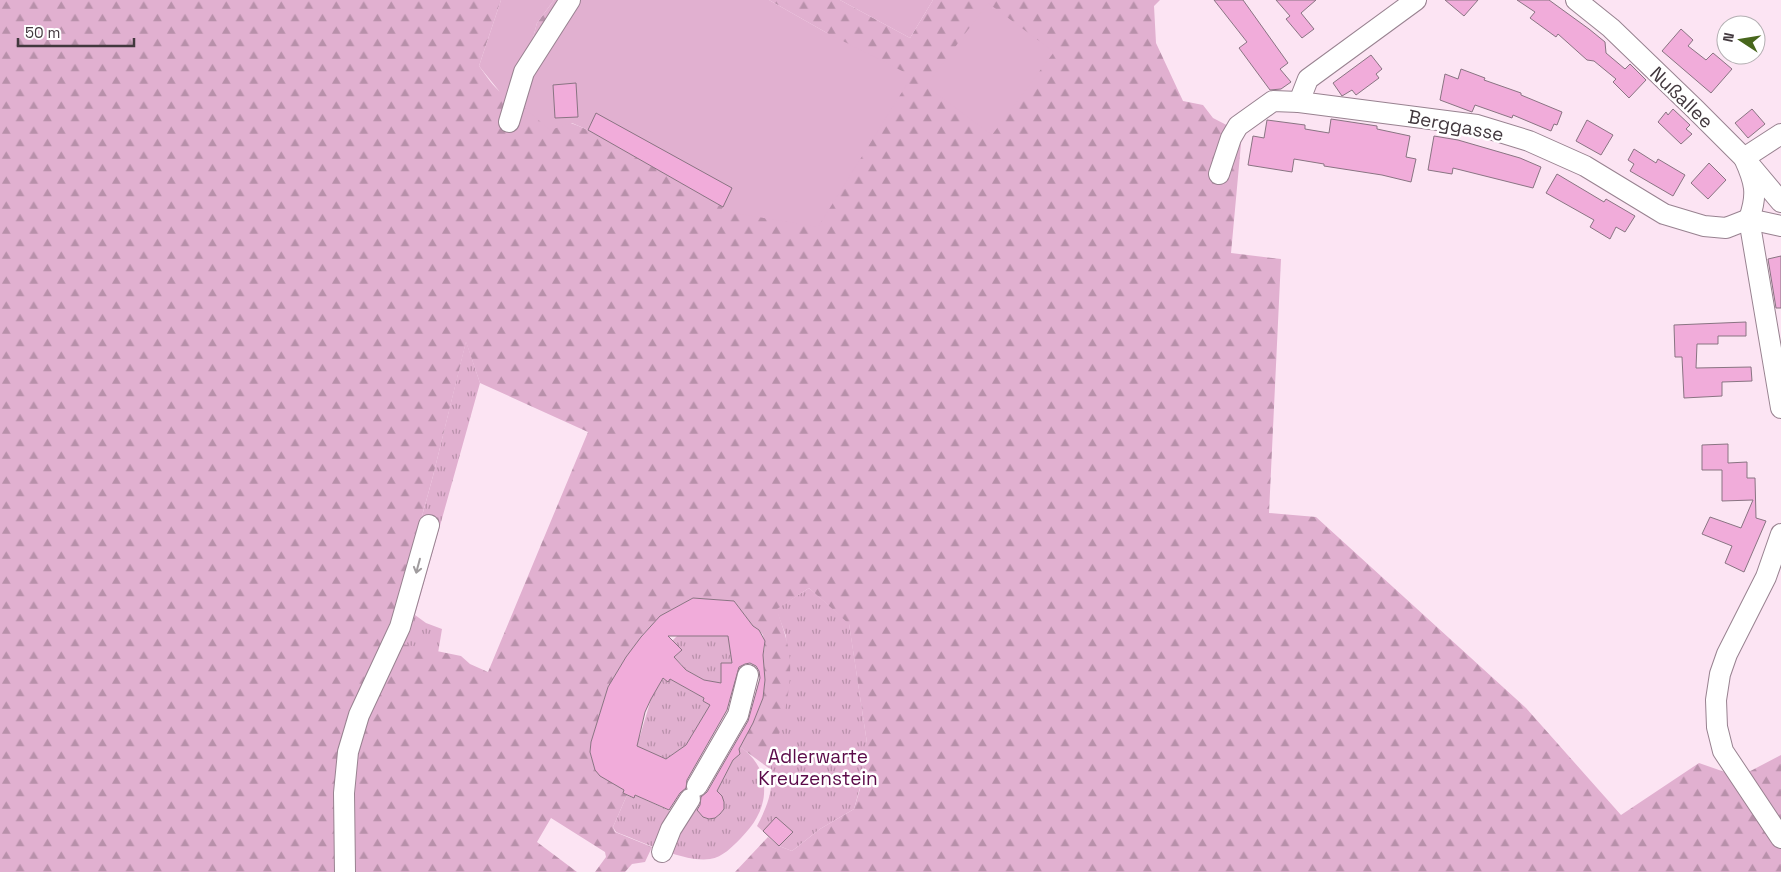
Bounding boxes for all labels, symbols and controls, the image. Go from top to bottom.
scale bar [18,15,134,47]
north arrow [1716,15,1766,65]
text: 50 m [25,23,60,42]
text: N [1719,31,1738,44]
street label: Nußallee [1645,61,1719,134]
street label: Berggasse [1406,104,1506,147]
one-way arrow [412,557,422,573]
park label: Adlerwarte Kreuzenstein [758,744,878,791]

